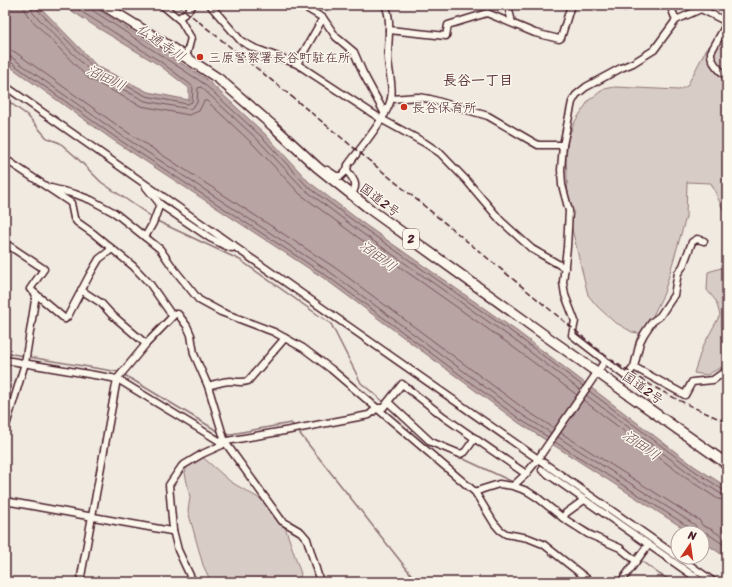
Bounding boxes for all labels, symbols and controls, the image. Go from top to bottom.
water label: 仏通寺川 [131,17,191,69]
place label: 三原警察署長谷町駐在所 [208,46,351,69]
marker: 三原警察署長谷町駐在所 [195,52,205,62]
water label: 沼田川 [82,58,130,98]
district label: 長谷一丁目 [443,68,513,93]
place label: 長谷保育所 [412,96,477,119]
marker: 長谷保育所 [399,102,409,112]
street label: 国道2号 [355,177,405,223]
road number: 2 [403,229,419,249]
water label: 沼田川 [354,233,402,279]
street label: 国道2号 [617,365,669,411]
water label: 沼田川 [617,423,665,467]
north arrow [670,525,710,565]
text: N [685,525,698,546]

